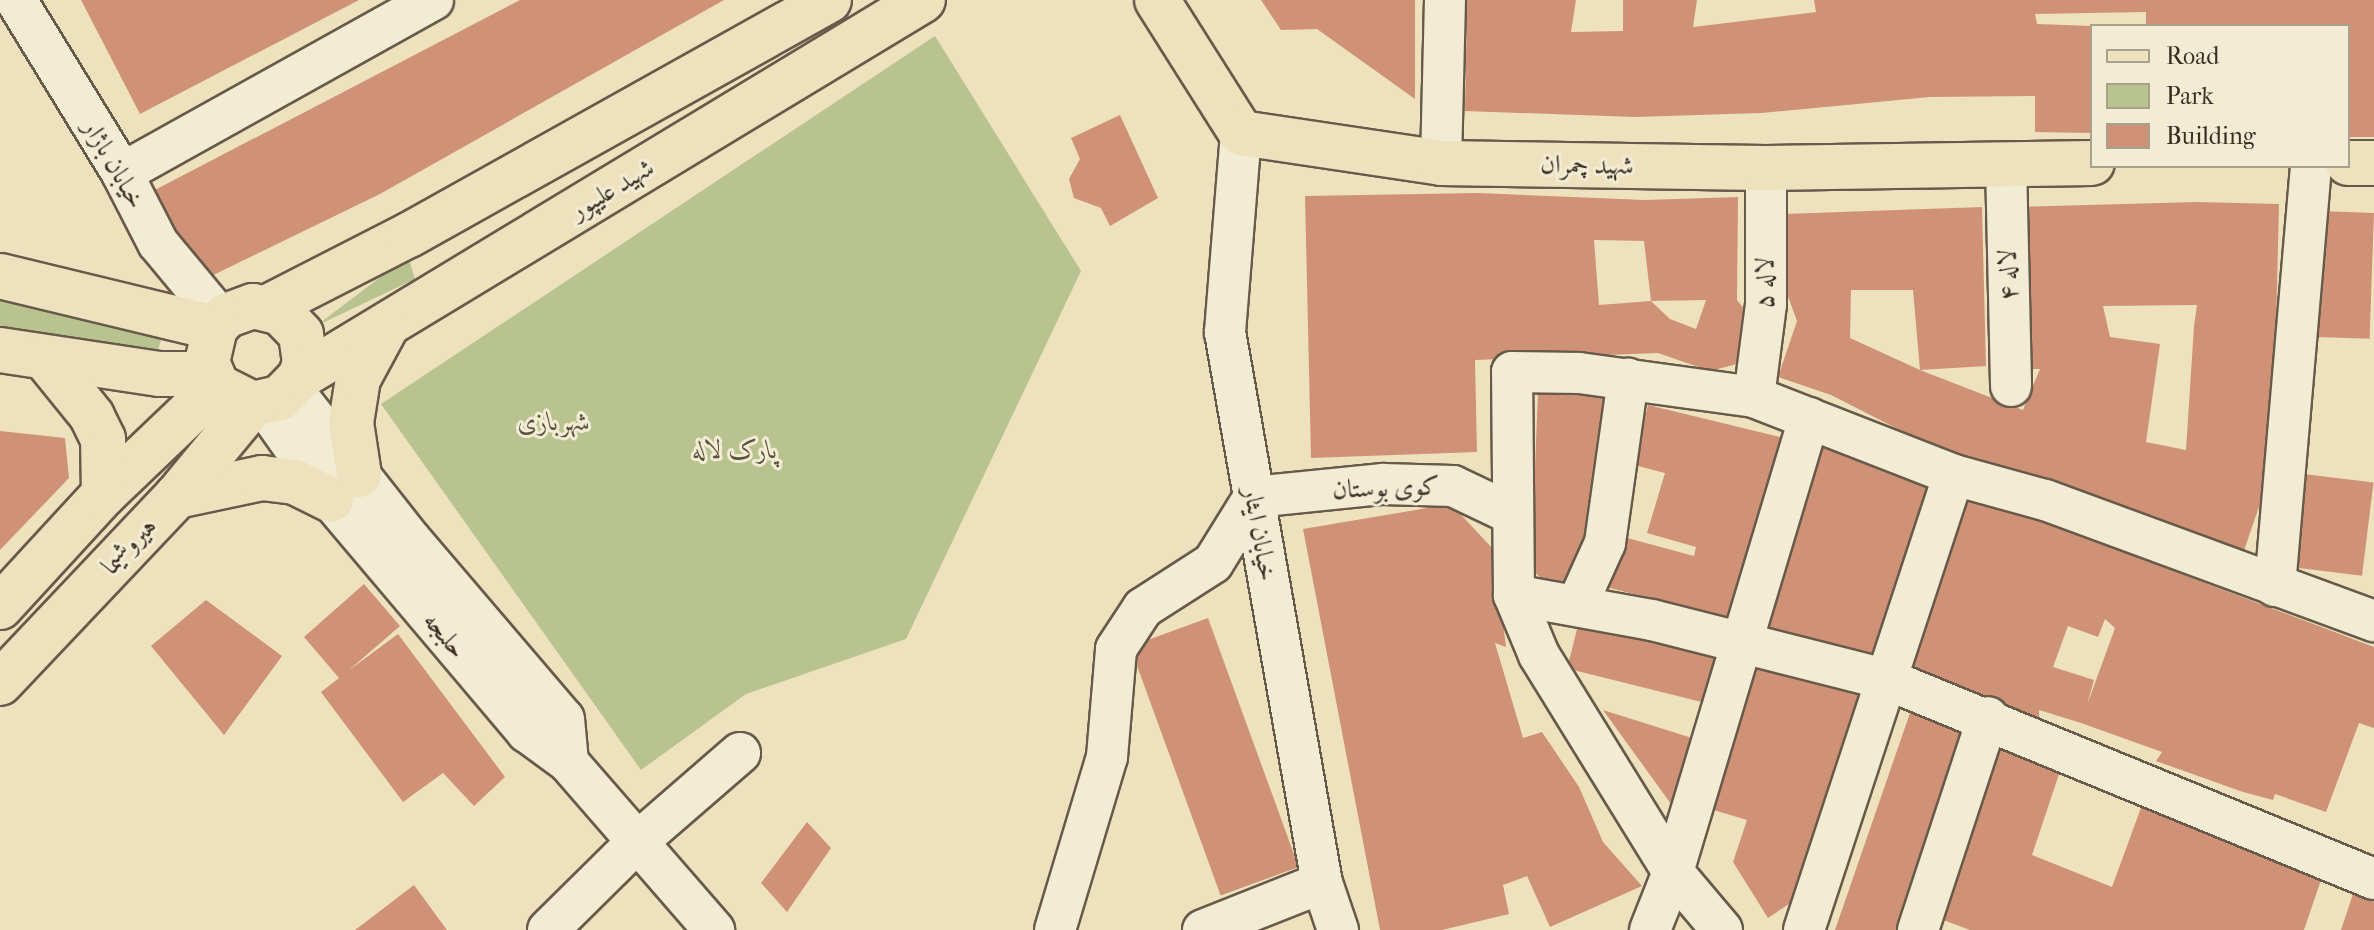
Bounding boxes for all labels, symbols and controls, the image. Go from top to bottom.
legend [2090,24,2350,168]
text: Road [2166,42,2219,70]
text: Park [2166,82,2214,110]
street label: خیابان باژار [76,114,152,214]
text: Building [2166,122,2256,150]
street label: شهید چمران [1540,149,1634,181]
street label: شهید علیپور [564,152,660,226]
street label: لاله ۴ [1992,249,2024,301]
street label: لاله ۵ [1749,257,1781,309]
park label: شهربازی [517,406,591,438]
park label: پارک لاله [692,434,778,466]
street label: کوی بوستان [1332,471,1440,505]
street label: خیابان ایثار [1236,485,1284,583]
street label: هیروشیما [95,511,163,581]
street label: حلبجه [417,605,473,665]

